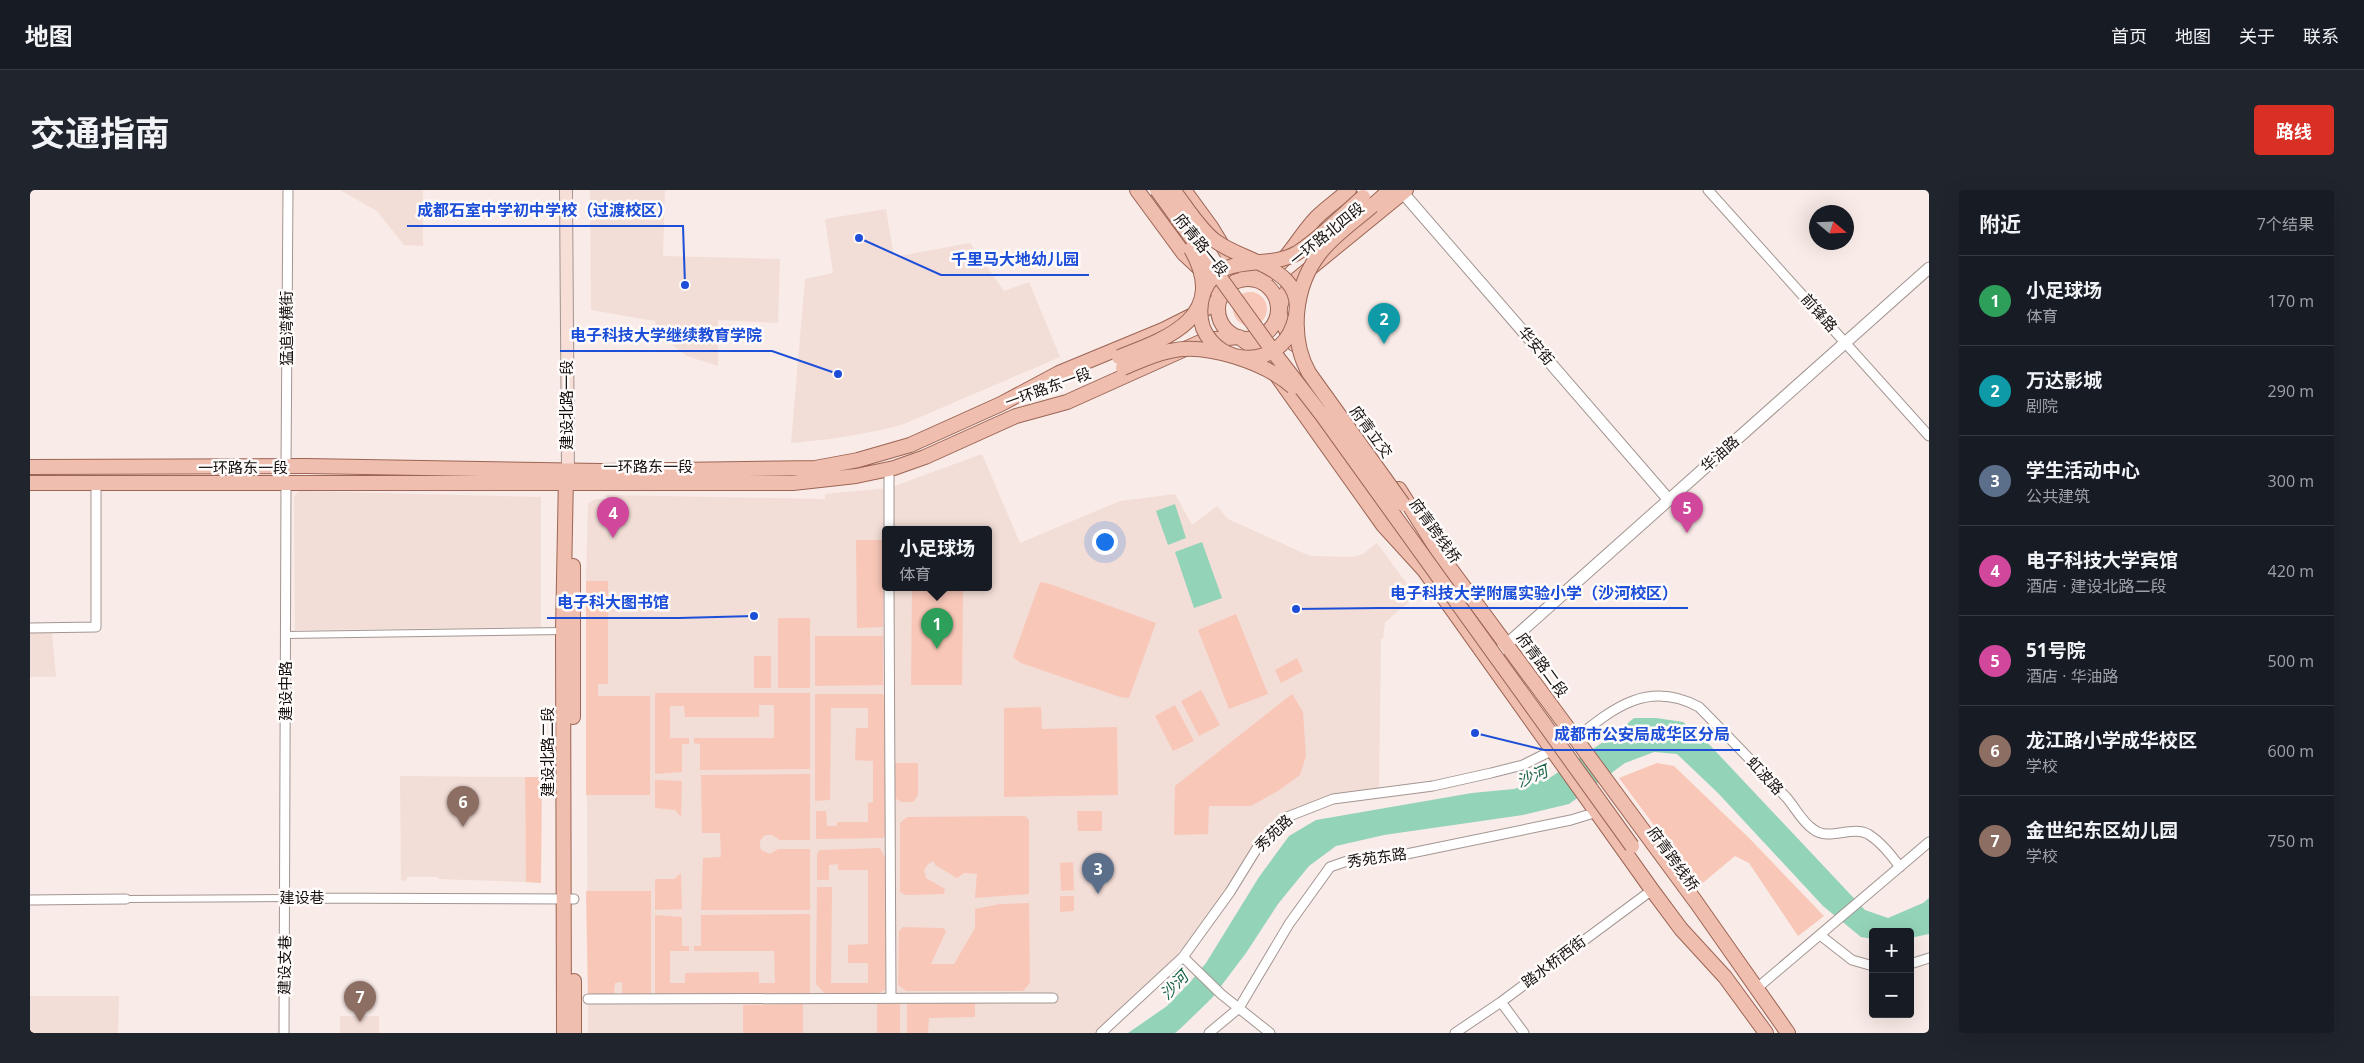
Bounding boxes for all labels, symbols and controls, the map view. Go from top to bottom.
text: 地图 [25,19,73,52]
text: 首页 [2111,24,2147,48]
text: 地图 [2175,24,2211,48]
text: 关于 [2239,24,2275,48]
text: 联系 [2303,24,2339,48]
button: 路线 [2254,105,2334,155]
text: 交通指南 [30,109,170,156]
callout: 成都石室中学初中学校（过渡校区） [407,195,683,226]
street label: 一环路北四段 [1285,197,1368,269]
text: 成都石室中学初中学校（过渡校区） [417,199,673,221]
north arrow [1809,205,1854,250]
street label: 府青路一段 [1170,209,1233,280]
text: 附近 [1979,210,2021,238]
text: 7个结果 [2257,213,2314,235]
callout: 千里马大地幼儿园 [941,244,1089,275]
text: 千里马大地幼儿园 [951,248,1079,270]
text: 小足球场 [2026,277,2102,303]
street label: 前锋路 [1797,289,1842,336]
street label: 猛追湾横街 [276,290,296,366]
text: 1 [1990,290,2000,312]
text: 170 m [2268,290,2314,312]
pin: 2 [1368,303,1400,344]
text: 体育 [2026,305,2058,327]
callout: 电子科技大学继续教育学院 [560,320,772,351]
street label: 华安街 [1514,322,1559,369]
text: 电子科技大学继续教育学院 [570,324,762,346]
street label: 建设北路一段 [556,360,576,450]
street label: 一环路东一段 [1002,362,1093,412]
text: 万达影城 [2026,367,2102,393]
text: 2 [1990,380,2000,402]
text: 290 m [2268,380,2314,402]
text: 剧院 [2026,395,2058,417]
street label: 府青立交 [1346,401,1398,462]
street label: 华油路 [1696,431,1743,476]
street label: 一环路东一段 [603,456,693,476]
street label: 一环路东一段 [198,457,288,477]
text: 学生活动中心 [2026,457,2140,483]
text: 3 [1990,470,2000,492]
text: 300 m [2268,470,2314,492]
text: 公共建筑 [2026,485,2090,507]
pin: 5 [1671,492,1703,533]
street label: 府青跨线桥 [1406,494,1466,567]
pin: 4 [597,497,629,538]
popup [882,526,992,591]
your location [1092,529,1118,555]
text: 小足球场 [899,535,975,561]
text: 电子科技大学宾馆 [2026,547,2178,573]
text: 4 [1990,560,2000,582]
text: 420 m [2268,560,2314,582]
text: 体育 [899,563,931,585]
text: 酒店 · 建设北路二段 [2026,575,2167,597]
callout: 电子科技大学附属实验小学（沙河校区） [1380,577,1688,608]
text: 电子科技大学附属实验小学（沙河校区） [1390,582,1678,604]
callout: 电子科大图书馆 [547,587,679,618]
text: 电子科大图书馆 [557,591,669,613]
pin: 1 [921,608,953,649]
street label: 府青路二段 [1513,628,1573,701]
text: 51号院 [2026,637,2086,663]
text: 5 [1990,650,2000,672]
text: 500 m [2268,650,2314,672]
street label: 建设中路 [275,661,295,721]
text: 酒店 · 华油路 [2026,665,2119,687]
street label: 建设北路二段 [537,707,557,797]
callout: 成都市公安局成华区分局 [1544,719,1740,750]
text: 成都市公安局成华区分局 [1554,723,1730,745]
text: 龙江路小学成华校区 [2026,727,2197,753]
text: 6 [1990,740,2000,762]
text: 600 m [2268,740,2314,762]
street label: 虹波路 [1743,752,1788,799]
text: 学校 [2026,755,2058,777]
water label: 沙河 [1513,759,1554,792]
pin: 6 [447,786,479,827]
street label: 秀苑路 [1250,809,1296,855]
text: 金世纪东区幼儿园 [2026,817,2178,843]
street label: 府青跨线桥 [1644,822,1704,895]
text: 7 [1990,830,2000,852]
text: 750 m [2268,830,2314,852]
street label: 秀苑东路 [1346,843,1408,871]
text: 学校 [2026,845,2058,867]
pin: 3 [1082,853,1114,894]
street label: 建设巷 [279,887,325,907]
map controls [1869,928,1914,1018]
button: + [1869,928,1914,973]
street label: 踏水桥西街 [1517,931,1589,992]
street label: 建设支巷 [273,935,295,995]
water label: 沙河 [1155,964,1195,1004]
button: − [1869,973,1914,1018]
pin: 7 [344,981,376,1022]

